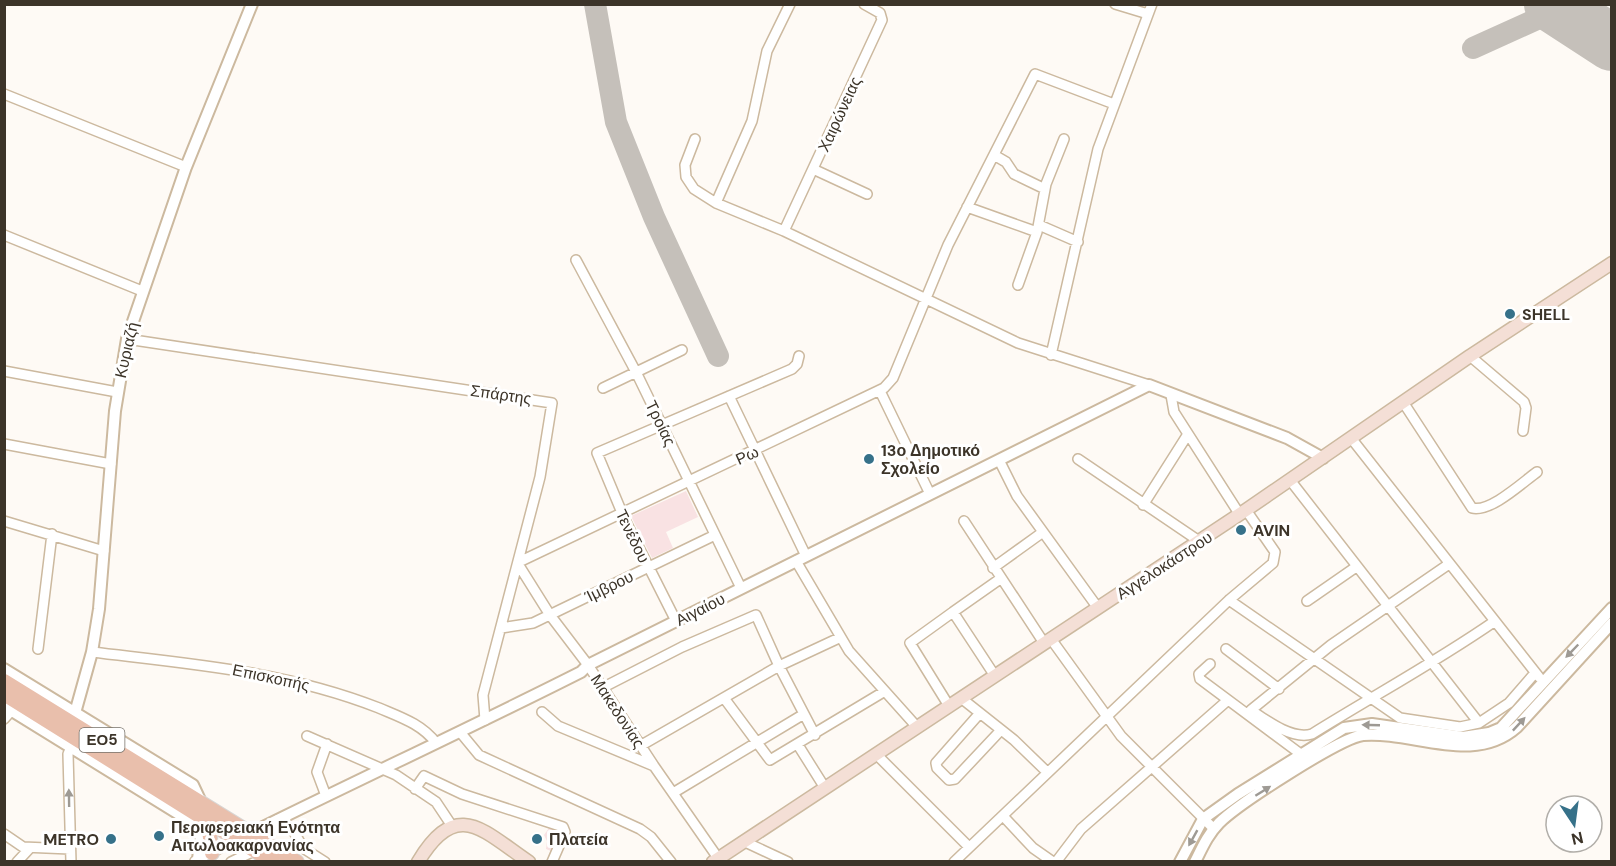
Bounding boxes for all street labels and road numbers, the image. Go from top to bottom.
street label: Χαιρώνειας [813,73,866,155]
street label: Κυριαζή [110,320,143,380]
street label: Σπάρτης [469,380,533,409]
street label: Τροίας [641,397,681,450]
street label: Ρω [732,441,762,470]
street label: Τενέδου [611,506,654,566]
street label: Αγγελοκάστρου [1112,527,1216,604]
street label: Ίμβρου [581,566,637,608]
street label: Αιγαίου [672,588,728,631]
street label: Επισκοπής [231,659,312,696]
street label: Μακεδονίας [586,670,649,752]
road number: ΕΟ5 [80,728,124,752]

